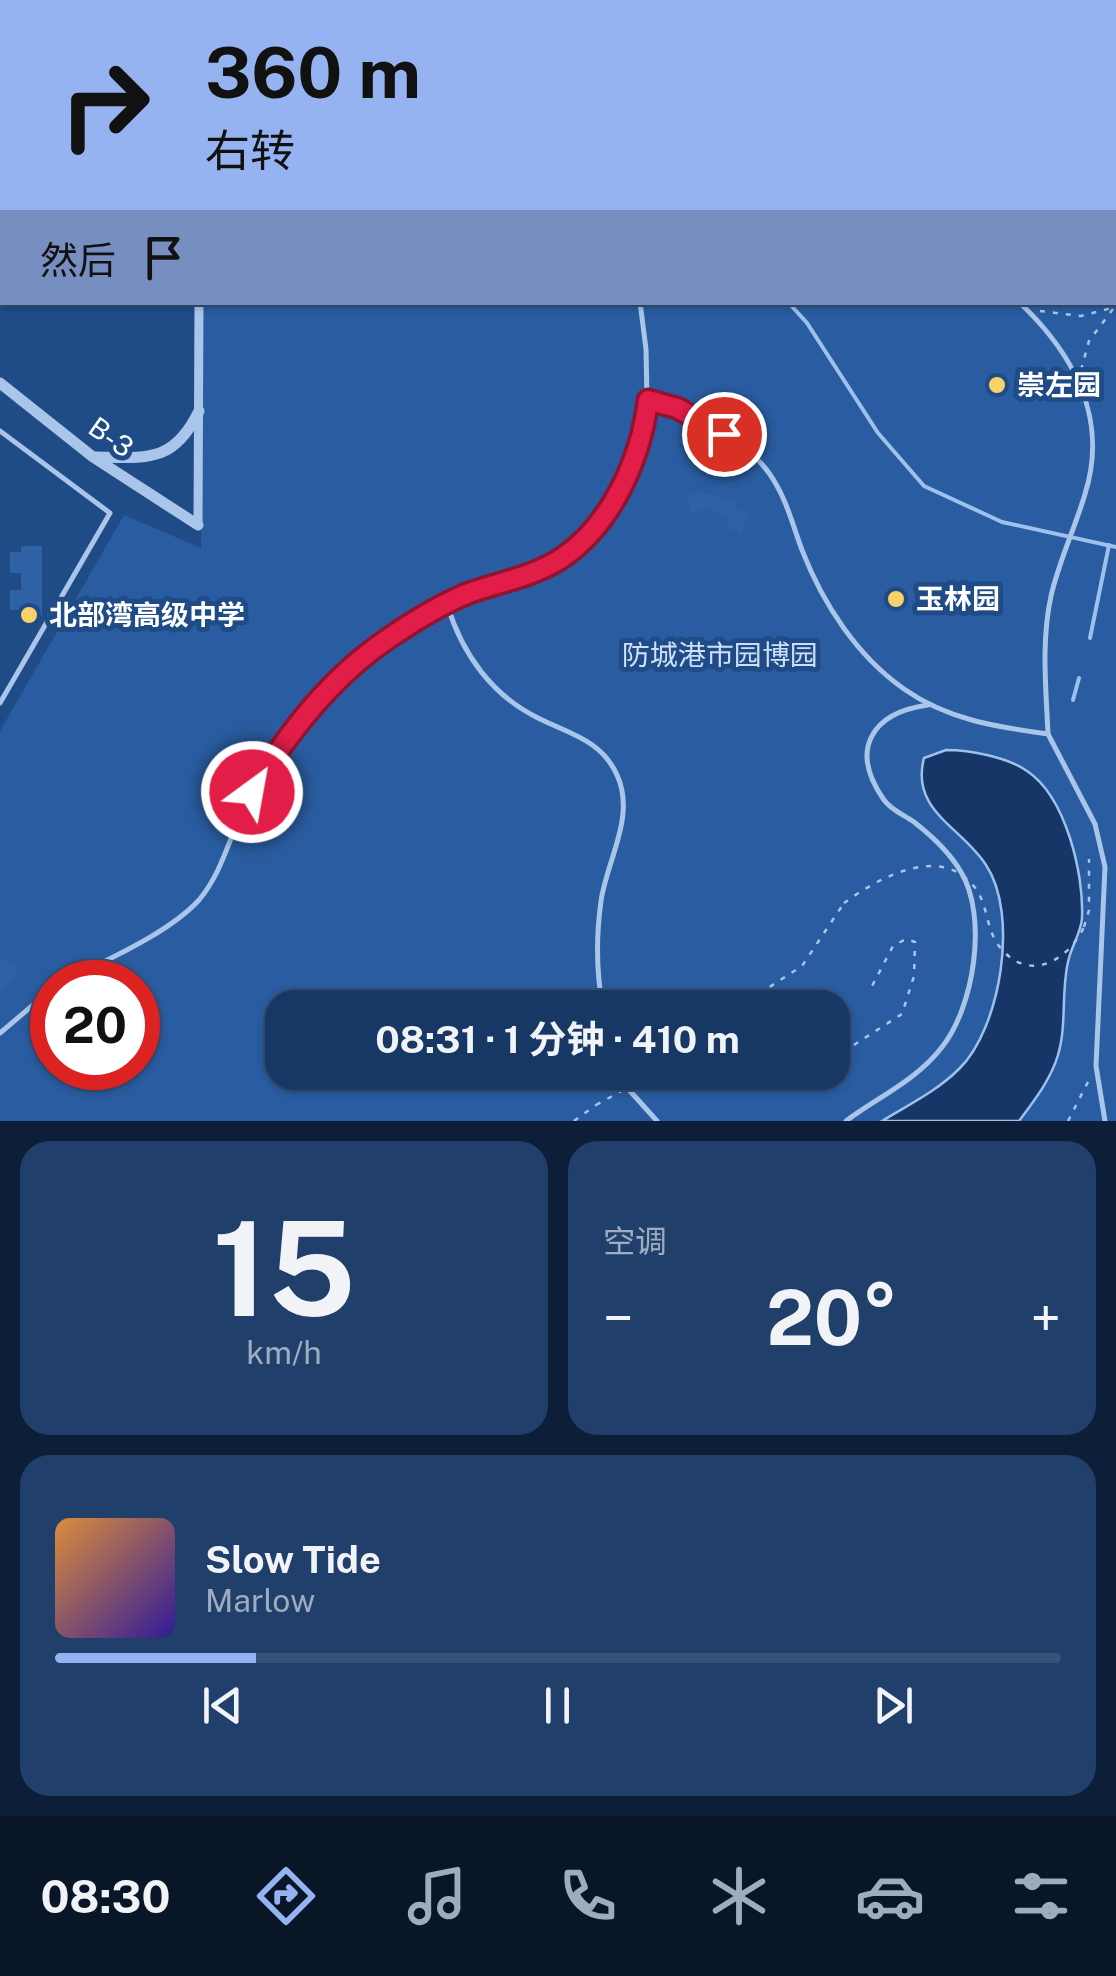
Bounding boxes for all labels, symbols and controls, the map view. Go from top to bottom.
text: 360 m [205,31,421,114]
icon: right [40,40,170,170]
text: 右转 [205,124,295,177]
icon: arrive [136,230,191,285]
text: 然后 [40,238,116,283]
place label: 崇左园 [1017,368,1101,401]
marker: 崇左园 [986,374,1008,396]
pin [682,392,767,477]
icon: arrive [697,407,752,462]
street label: B-3 [83,410,140,464]
place label: 玉林园 [916,582,1000,615]
marker: 玉林园 [885,588,907,610]
place label: 北部湾高级中学 [49,598,245,631]
marker: 北部湾高级中学 [18,604,40,626]
park label: 防城港市园博园 [622,638,818,671]
position arrow [200,740,304,844]
speed limit sign: 20 [30,960,160,1090]
text: 08:31 · 1 分钟 · 410 m [375,1017,740,1062]
text: 15 [212,1193,356,1345]
text: 空调 [603,1223,667,1260]
text: 20° [766,1274,898,1362]
text: − [603,1286,634,1350]
text: + [1030,1286,1061,1350]
text: km/h [246,1334,322,1371]
text: Slow Tide [205,1537,381,1582]
text: Marlow [205,1582,315,1619]
icon: previous [195,1678,250,1733]
icon: pause [530,1678,585,1733]
icon: next [866,1678,921,1733]
icon: directions [251,1861,321,1931]
icon: music [402,1861,472,1931]
icon: phone [553,1861,623,1931]
icon: climate [704,1861,774,1931]
icon: car [855,1861,925,1931]
icon: filters [1006,1861,1076,1931]
text: 08:30 [40,1870,170,1923]

